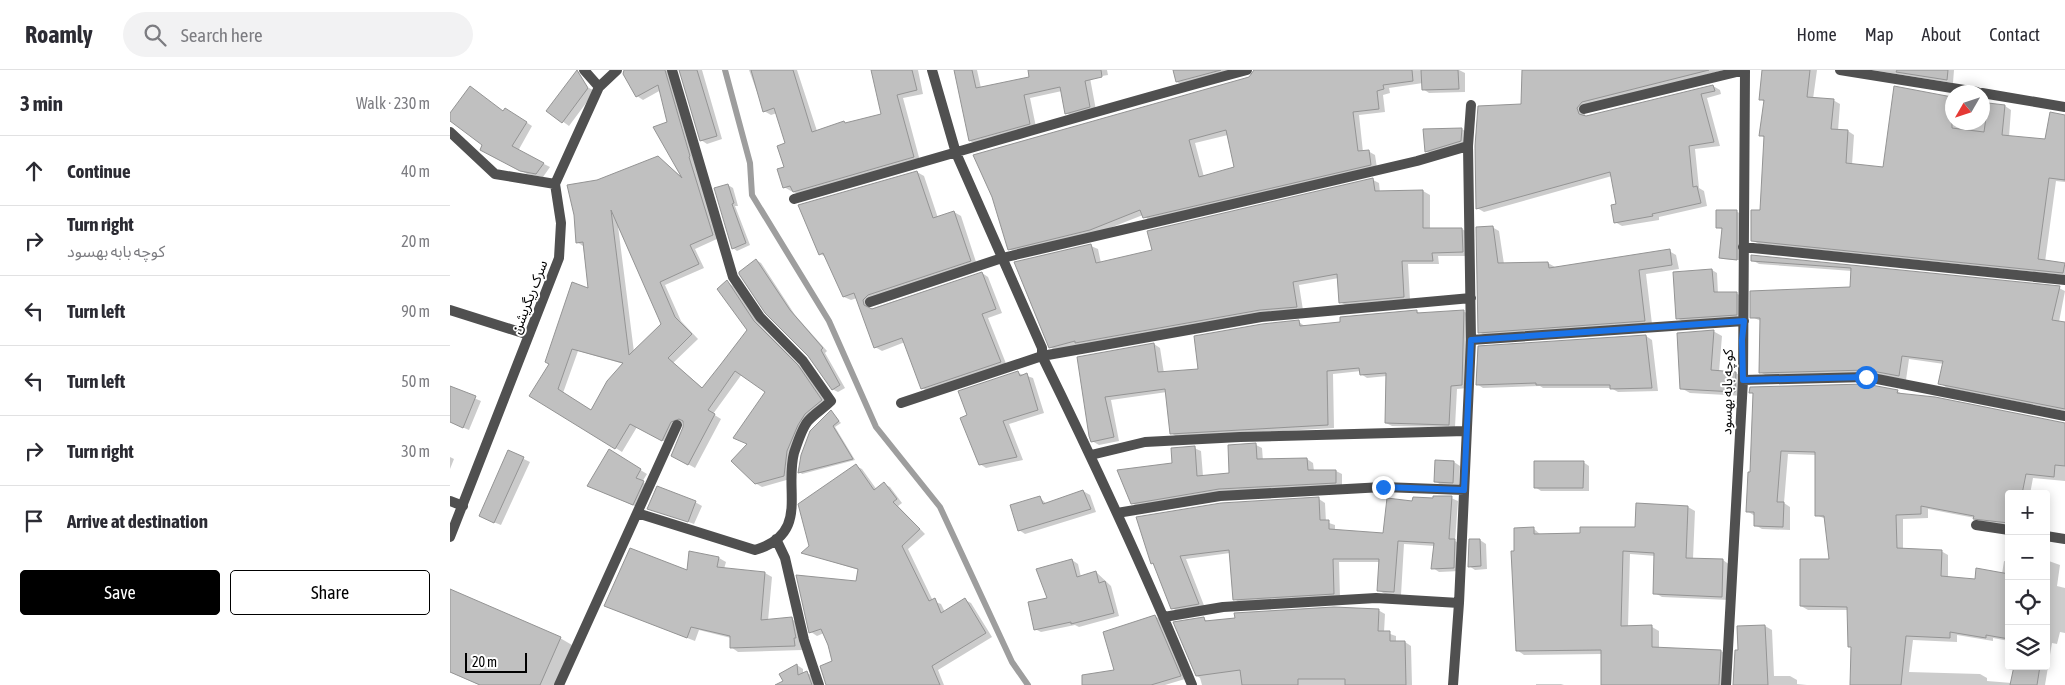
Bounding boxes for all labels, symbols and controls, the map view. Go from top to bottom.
search box [123,12,473,57]
text: Roamly [25,21,93,48]
icon: search [141,21,169,49]
text: Search here [181,24,263,46]
text: Home [1797,24,1837,45]
text: Map [1865,24,1894,45]
text: About [1922,24,1961,45]
text: Contact [1989,24,2040,45]
north arrow [1945,85,1990,130]
text: 3 min [20,91,63,115]
text: Walk · 230 m [356,94,430,112]
icon: ahead [20,157,48,185]
text: Continue [67,160,131,182]
text: 40 m [401,162,430,180]
text: Turn right [67,213,134,235]
icon: right [20,227,48,255]
text: 20 m [401,232,430,250]
text: کوچه بابه بهسود [67,242,165,260]
street label: سرک ریگریشن [508,258,551,336]
icon: left [20,297,48,325]
text: Turn left [67,300,125,322]
text: 90 m [401,302,430,320]
street label: کوچه بابه بهسود [1718,349,1738,435]
route start [1855,366,1878,389]
icon: left [20,367,48,395]
text: Turn left [67,370,125,392]
text: 50 m [401,372,430,390]
icon: right [20,437,48,465]
text: Turn right [67,440,134,462]
text: 30 m [401,442,430,460]
route end [1372,476,1395,499]
map controls [2005,490,2050,670]
button: + [2005,490,2050,535]
icon: arrive [20,507,48,535]
text: Arrive at destination [67,510,208,532]
button: − [2005,535,2050,580]
button: Save [20,570,220,615]
button: Share [230,570,430,615]
button: locate [2005,580,2050,625]
button: layers [2005,625,2050,670]
scale bar [465,650,528,673]
text: 20 m [472,654,497,670]

